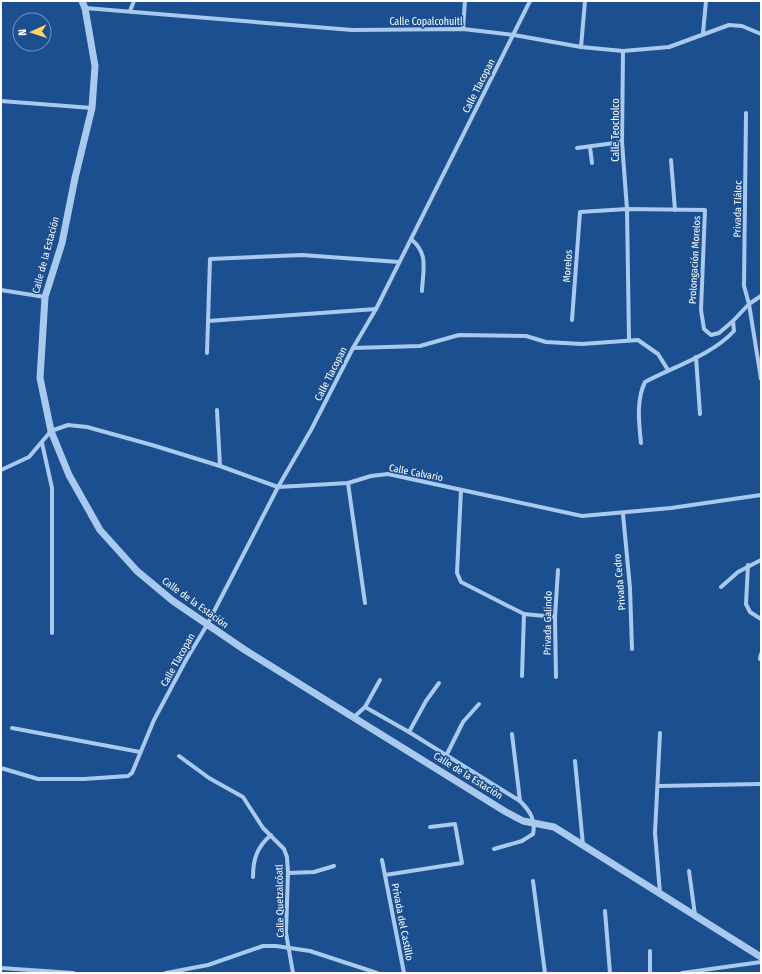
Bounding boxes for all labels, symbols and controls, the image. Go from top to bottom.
north arrow [12,12,52,52]
street label: Calle Copalcohuitl [389,16,463,28]
text: N [16,29,29,36]
street label: Calle Tlacopan [460,57,498,115]
street label: Calle Teocholco [610,98,622,162]
street label: Privada Tláloc [732,180,745,238]
street label: Calle de la Estación [30,215,62,295]
street label: Prolongación Morelos [687,216,703,304]
street label: Morelos [561,249,575,283]
street label: Calle Tlacopan [312,345,350,403]
street label: Calle Calvario [388,462,444,484]
street label: Privada Cedro [612,553,628,611]
street label: Calle de la Estación [159,575,231,631]
street label: Privada Galindo [541,591,555,655]
street label: Calle Tlacopan [158,631,198,689]
street label: Calle de la Estación [431,750,505,802]
street label: Calle Quetzalcóatl [273,864,287,938]
street label: Privada del Castillo [389,882,415,962]

